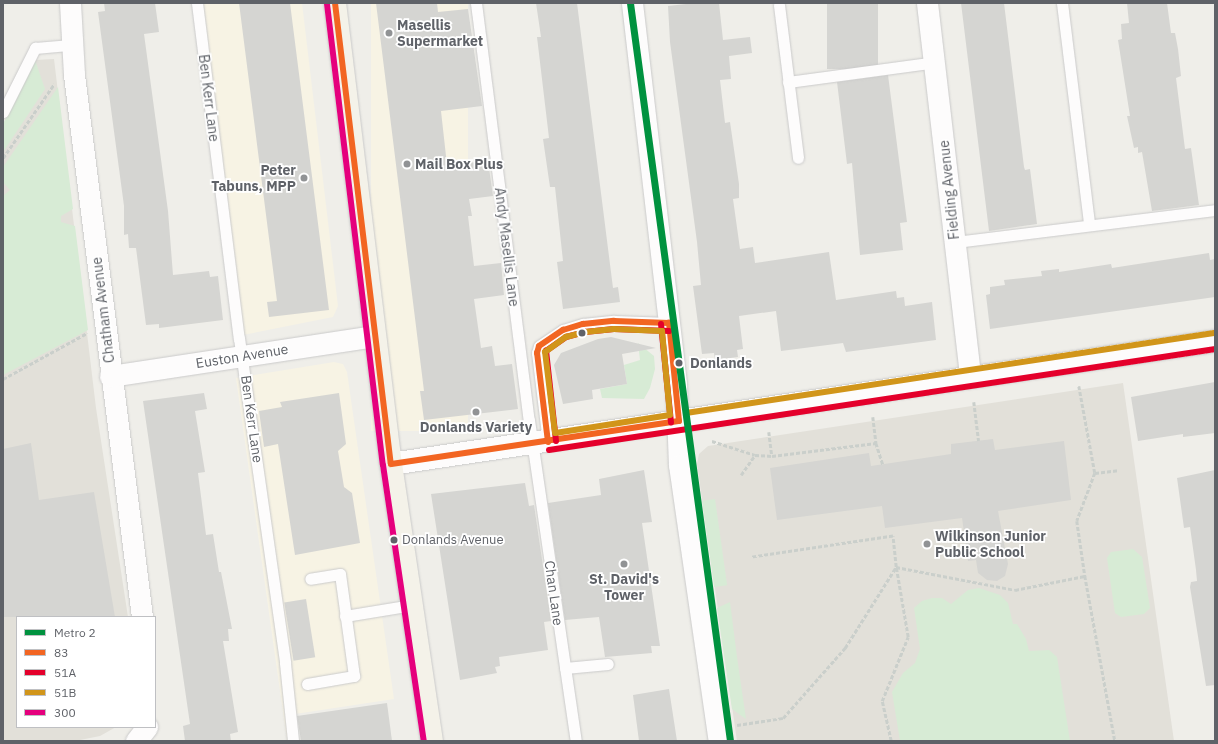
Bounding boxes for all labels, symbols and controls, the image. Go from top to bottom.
place label: Masellis Supermarket [397,17,483,50]
marker: Masellis Supermarket [384,28,394,38]
street label: Ben Kerr Lane [195,53,223,143]
street label: Fielding Avenue [935,139,963,241]
place label: Mail Box Plus [415,156,503,172]
marker: Mail Box Plus [402,159,412,169]
place label: Peter Tabuns, MPP [211,162,296,194]
marker: Peter Tabuns, MPP [299,173,309,183]
street label: Andy Masellis Lane [491,186,523,308]
street label: Chatham Avenue [88,256,118,364]
unlabelled marker [577,328,587,338]
street label: Euston Avenue [194,340,290,372]
place label: Donlands [690,355,752,371]
marker: Donlands [672,356,686,370]
street label: Ben Kerr Lane [238,374,266,464]
marker: Donlands Variety [471,407,481,417]
place label: Donlands Variety [420,419,532,435]
place label: Wilkinson Junior Public School [935,528,1046,560]
place label: Donlands Avenue [402,532,504,548]
marker: Donlands Avenue [389,535,399,545]
marker: Wilkinson Junior Public School [922,539,932,549]
street label: Chan Lane [541,559,567,627]
marker: St. David's Tower [619,559,629,569]
place label: St. David's Tower [589,571,659,604]
legend [16,616,156,728]
text: Metro 2 [54,625,96,640]
text: 83 [54,645,68,660]
text: 51A [54,665,76,680]
text: 51B [54,685,76,700]
text: 300 [54,705,76,720]

